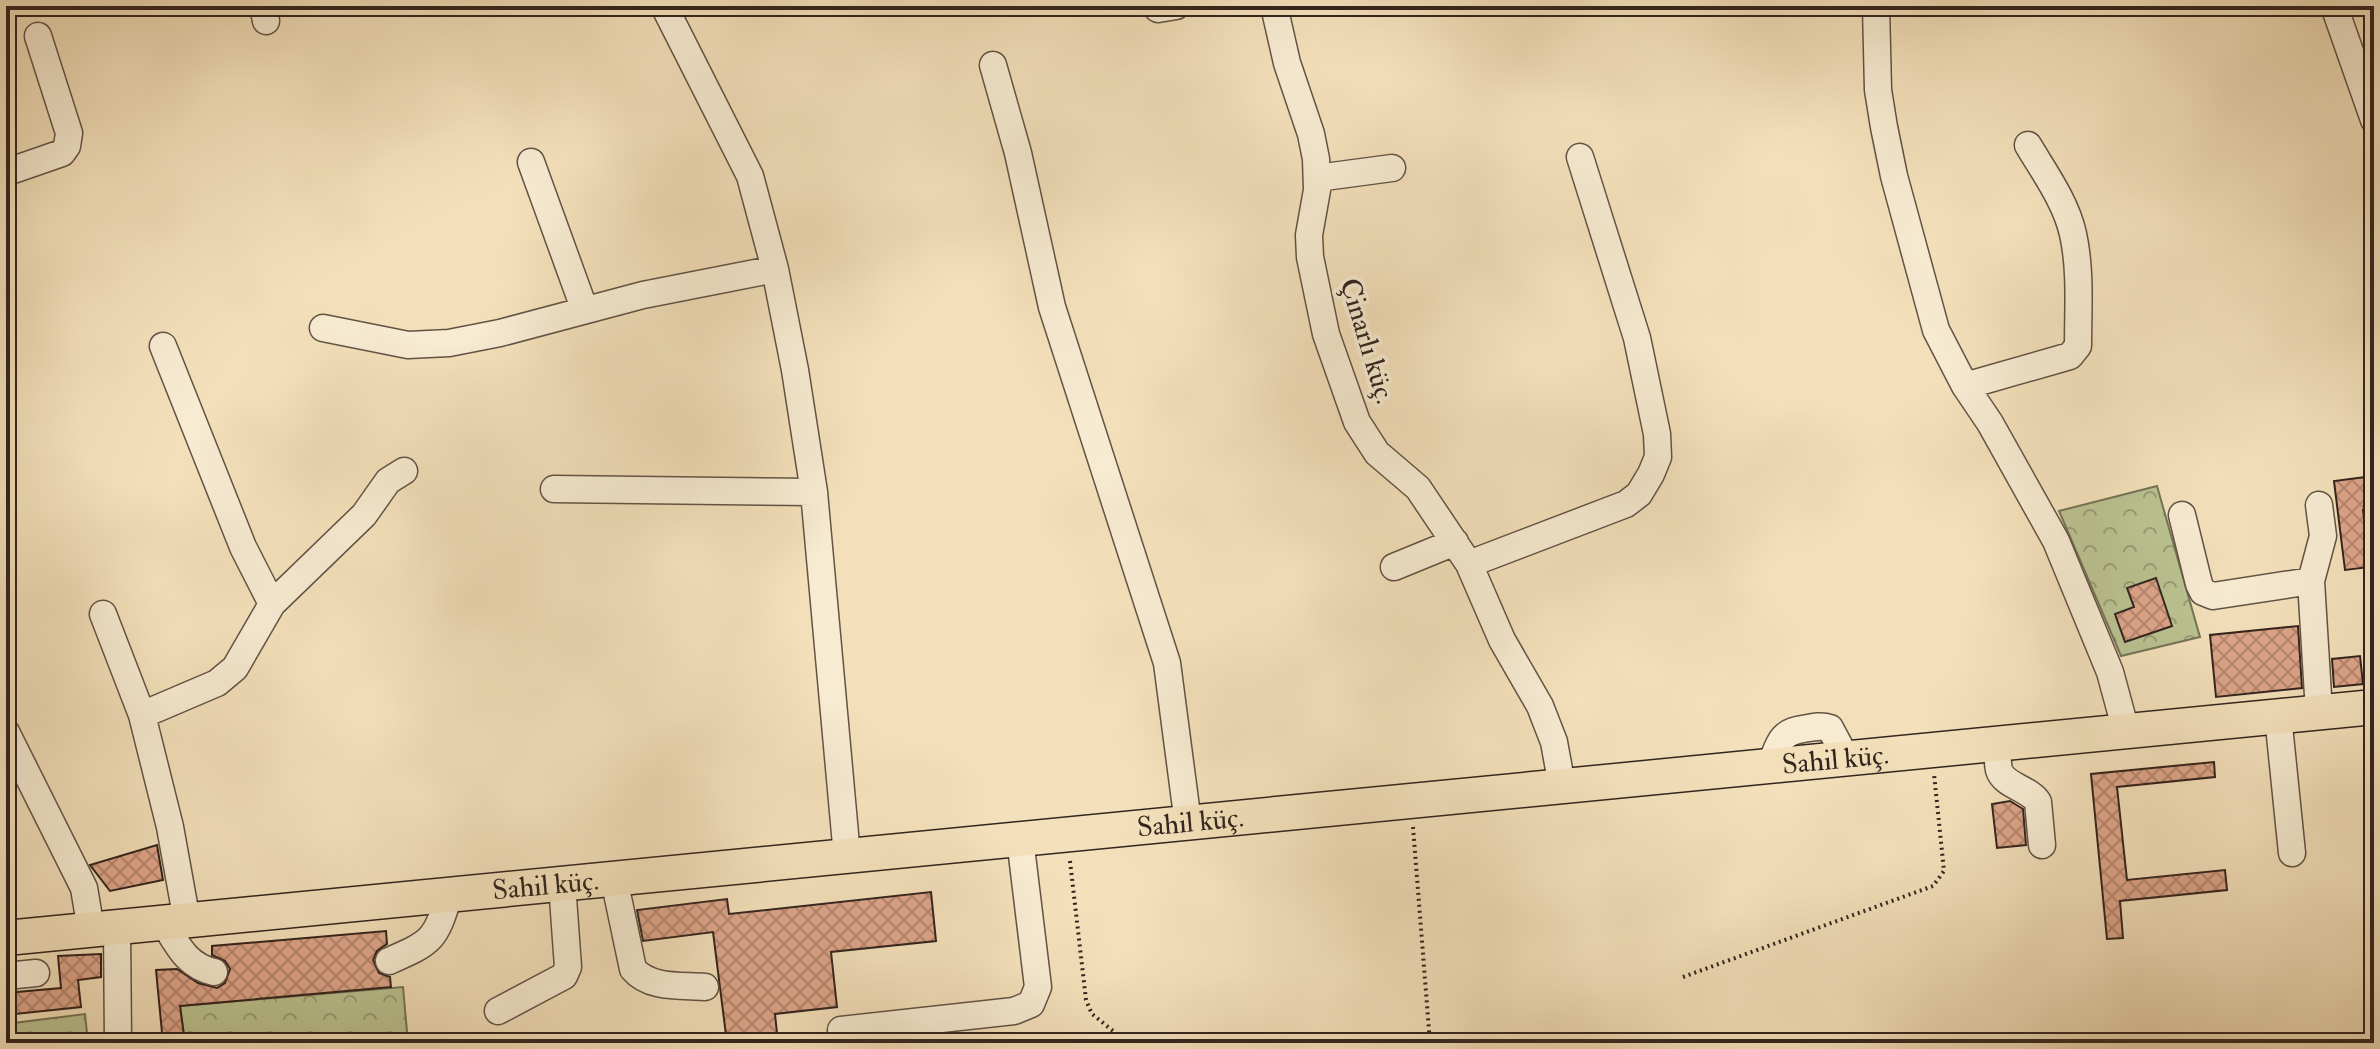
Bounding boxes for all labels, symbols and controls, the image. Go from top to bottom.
street label: Çinarlı küç. [1331,274,1403,408]
street label: Sahil küç. [1780,737,1890,782]
street label: Sahil küç. [1136,800,1245,845]
street label: Sahil küç. [491,863,600,908]

